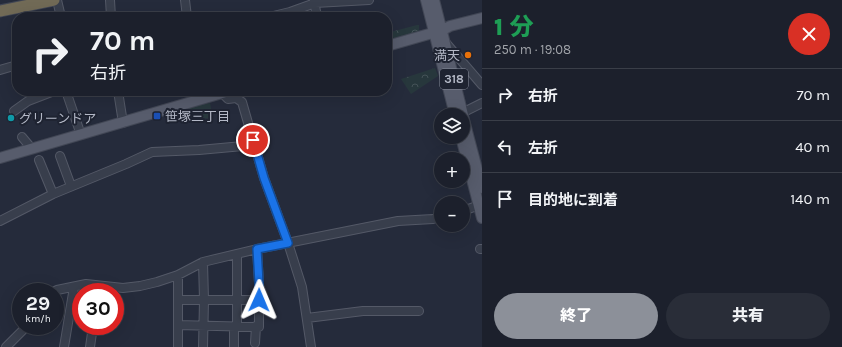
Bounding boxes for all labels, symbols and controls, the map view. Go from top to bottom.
text: 1 分 [494,13,534,41]
button: close [788,13,830,55]
text: 70 m [90,24,155,57]
icon: right [24,28,76,80]
text: 250 m · 19:08 [494,42,571,57]
place label: 満天 [434,48,460,63]
marker: 満天 [463,50,473,60]
text: 右折 [90,62,126,84]
road number: 318 [440,69,468,89]
icon: right [494,84,516,106]
text: 70 m [796,86,830,104]
text: 右折 [528,87,558,105]
map controls [434,108,470,232]
button: layers [434,108,470,144]
place label: 笹塚三丁目 [165,109,230,124]
place label: グリーンドア [19,111,96,126]
marker: 笹塚三丁目 [152,111,162,121]
marker: グリーンドア [6,113,16,123]
pin [236,123,270,157]
icon: arrive [242,129,264,151]
icon: left [494,136,516,158]
text: 40 m [795,138,830,156]
text: 左折 [528,139,558,157]
button: + [434,152,470,188]
icon: arrive [494,188,516,210]
text: 140 m [790,190,830,208]
text: 目的地に到着 [528,191,618,209]
button: − [434,196,470,232]
position arrow [238,279,280,321]
speed limit sign: 30 [72,283,124,335]
text: 29 [26,292,50,315]
button: 終了 [494,293,658,339]
button: 共有 [666,293,830,339]
text: km/h [25,313,51,325]

